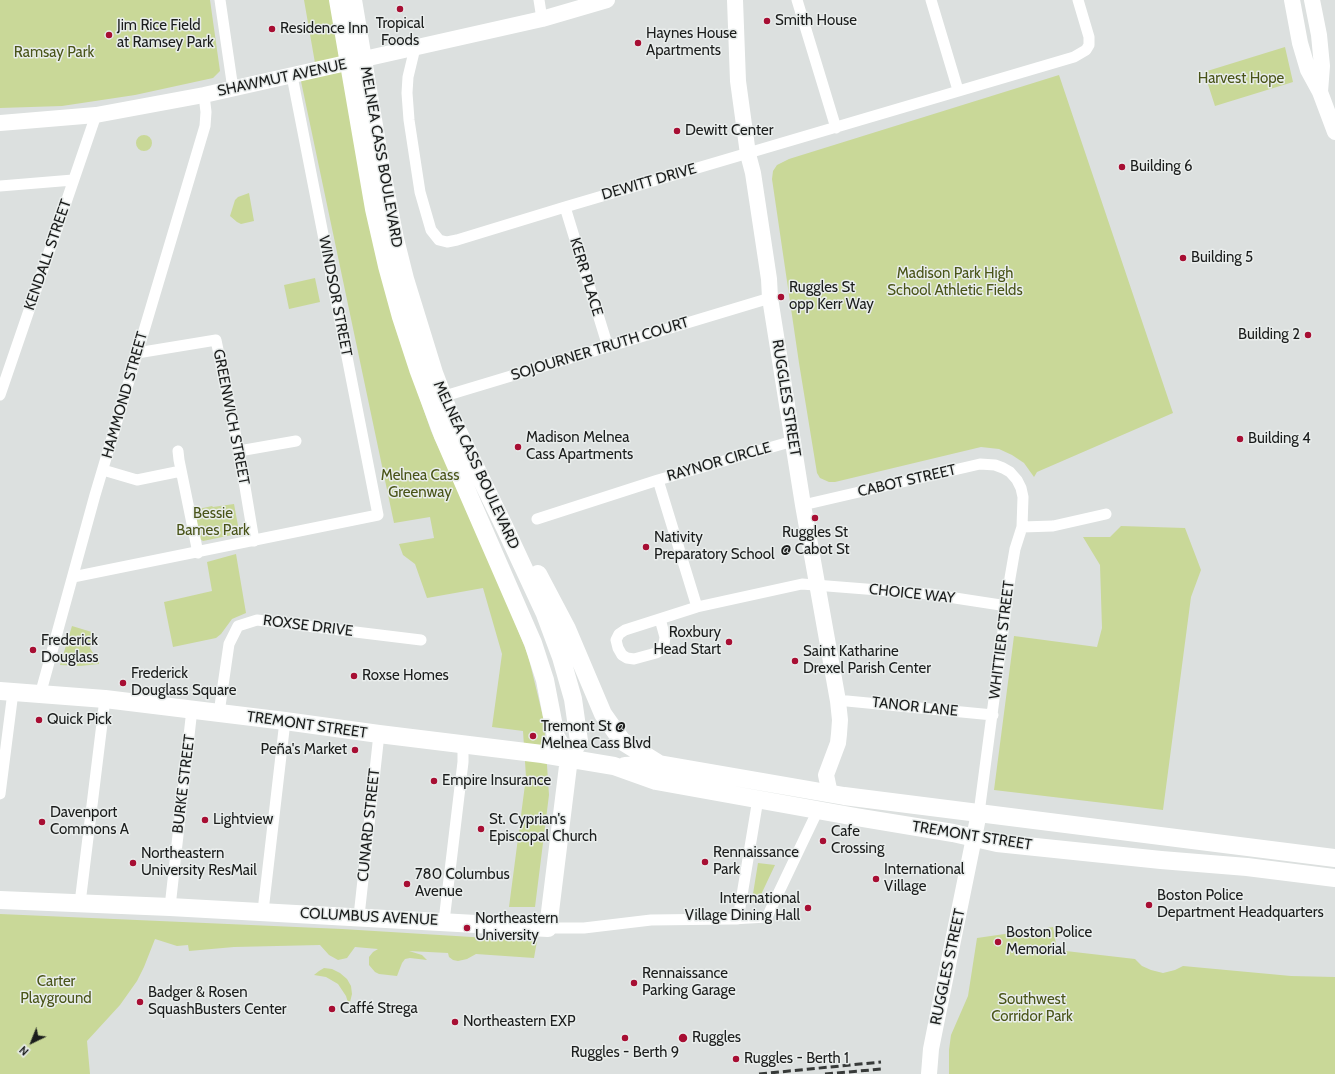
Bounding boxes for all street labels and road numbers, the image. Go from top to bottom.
street label: SHAWMUT AVENUE [216,55,348,101]
street label: MELNEA CASS BOULEVARD [356,65,406,249]
street label: DEWITT DRIVE [599,160,699,204]
street label: KENDALL STREET [21,197,75,313]
street label: WINDSOR STREET [314,234,356,358]
street label: KERR PLACE [566,236,606,318]
street label: SOJOURNER TRUTH COURT [509,313,691,385]
street label: HAMMOND STREET [98,330,152,460]
street label: RUGGLES STREET [768,338,804,458]
street label: GREENWICH STREET [209,348,253,486]
street label: MELNEA CASS BOULEVARD [429,378,523,552]
street label: RAYNOR CIRCLE [665,439,773,485]
street label: CABOT STREET [856,461,958,501]
street label: WHITTIER STREET [986,580,1018,700]
street label: CHOICE WAY [868,581,956,607]
street label: ROXSE DRIVE [262,612,354,640]
street label: TANOR LANE [871,694,959,720]
street label: TREMONT STREET [246,708,368,742]
street label: BURKE STREET [169,734,199,834]
street label: CUNARD STREET [354,768,384,882]
street label: TREMONT STREET [911,818,1033,854]
street label: COLUMBUS AVENUE [299,904,439,930]
street label: RUGGLES STREET [927,907,969,1027]

